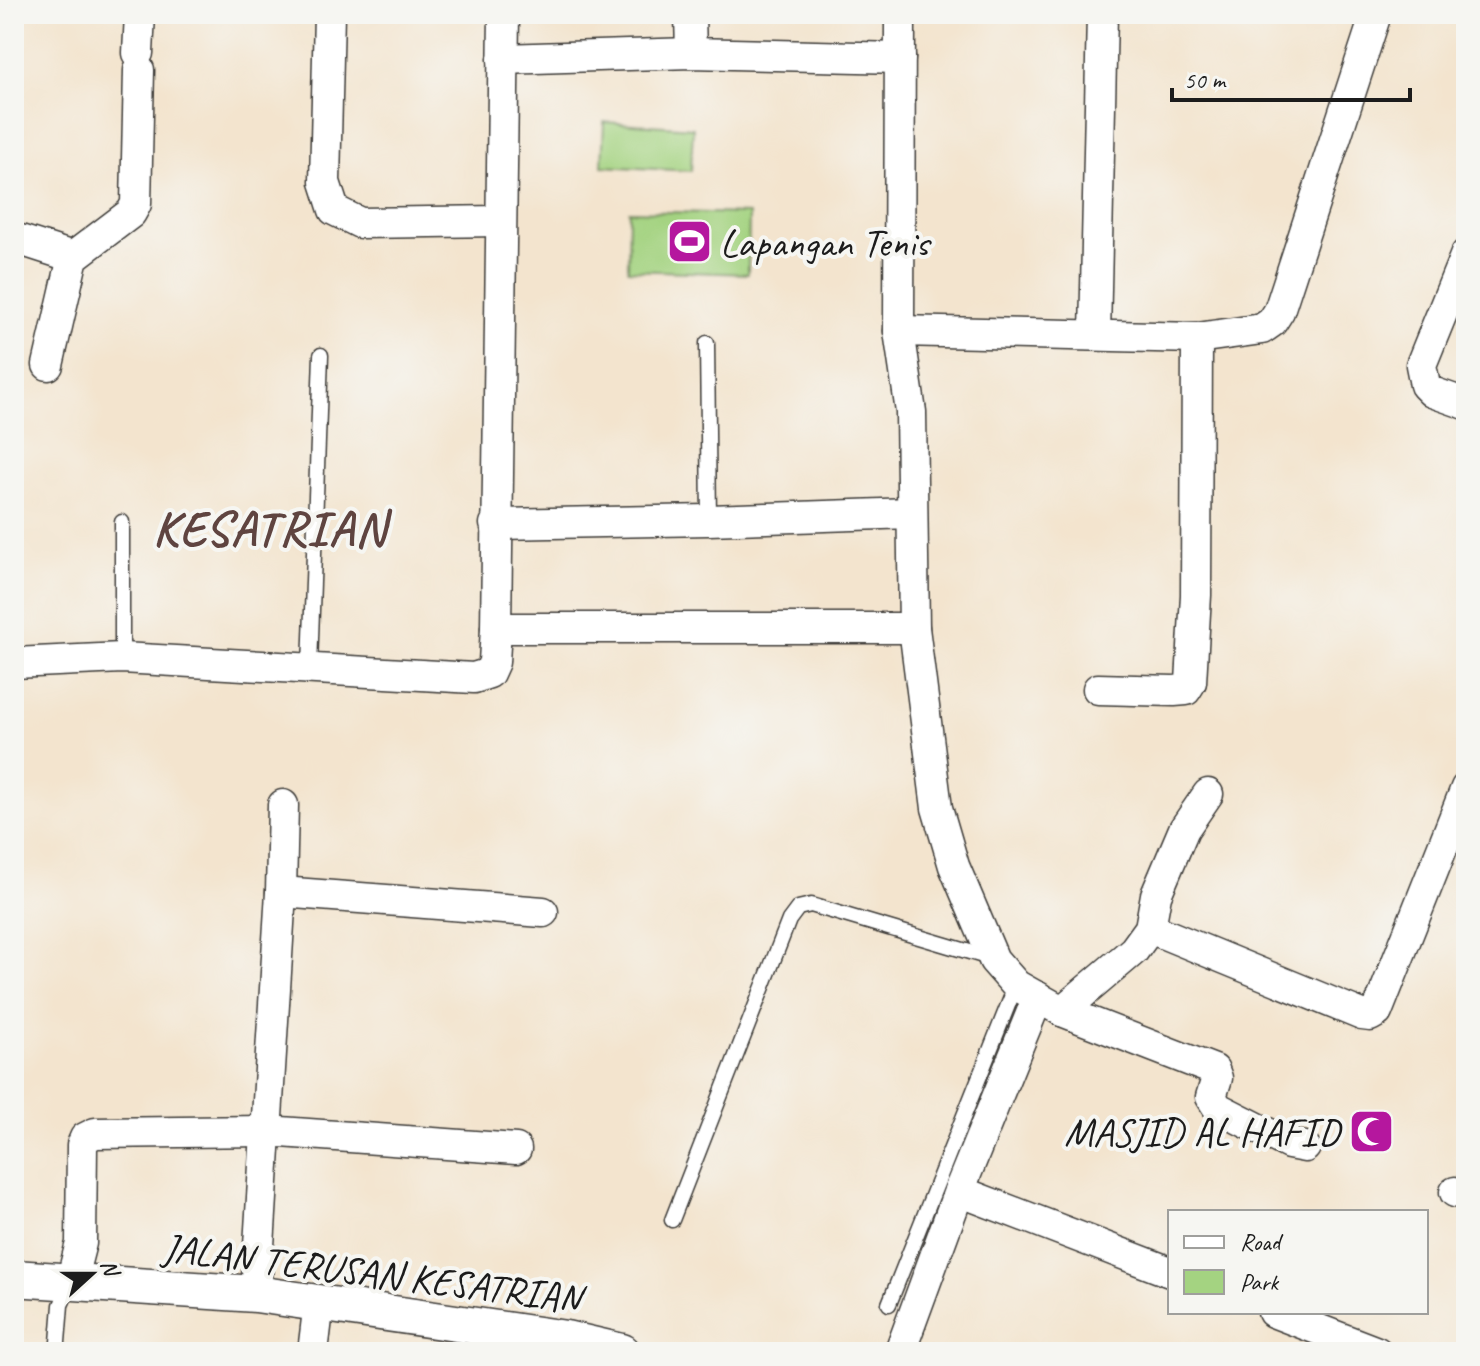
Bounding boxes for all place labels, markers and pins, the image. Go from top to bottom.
sports icon: Lapangan Tenis [665,218,713,266]
place label: Lapangan Tenis [720,218,932,268]
place label: MASJID AL HAFID [1064,1107,1343,1157]
mosque icon: MASJID AL HAFID [1347,1107,1395,1155]

